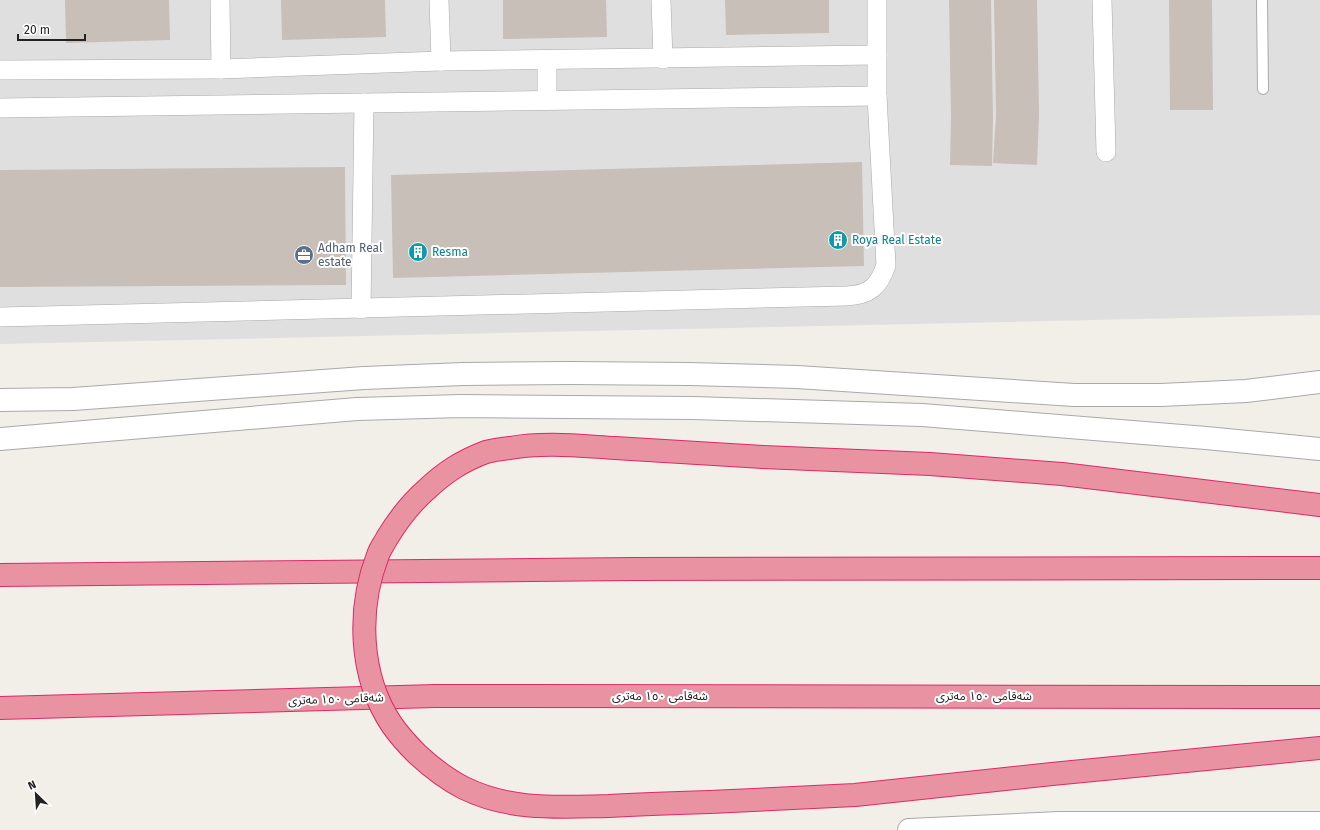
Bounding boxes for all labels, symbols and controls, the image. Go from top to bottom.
scale bar [18,16,85,42]
text: 20 m [24,23,50,37]
building icon: Roya Real Estate [827,229,849,251]
place label: Roya Real Estate [852,233,942,247]
place label: Adham Real estate [318,241,383,269]
building icon: Resma [407,241,429,263]
office icon: Adham Real estate [293,244,315,266]
place label: Resma [432,245,468,259]
street label: شەقامی ١٥٠ مەتری [612,689,708,703]
street label: شەقامی ١٥٠ مەتری [936,689,1032,703]
street label: شەقامی ١٥٠ مەتری [288,690,384,708]
north arrow [16,774,56,814]
text: N [26,778,38,793]

